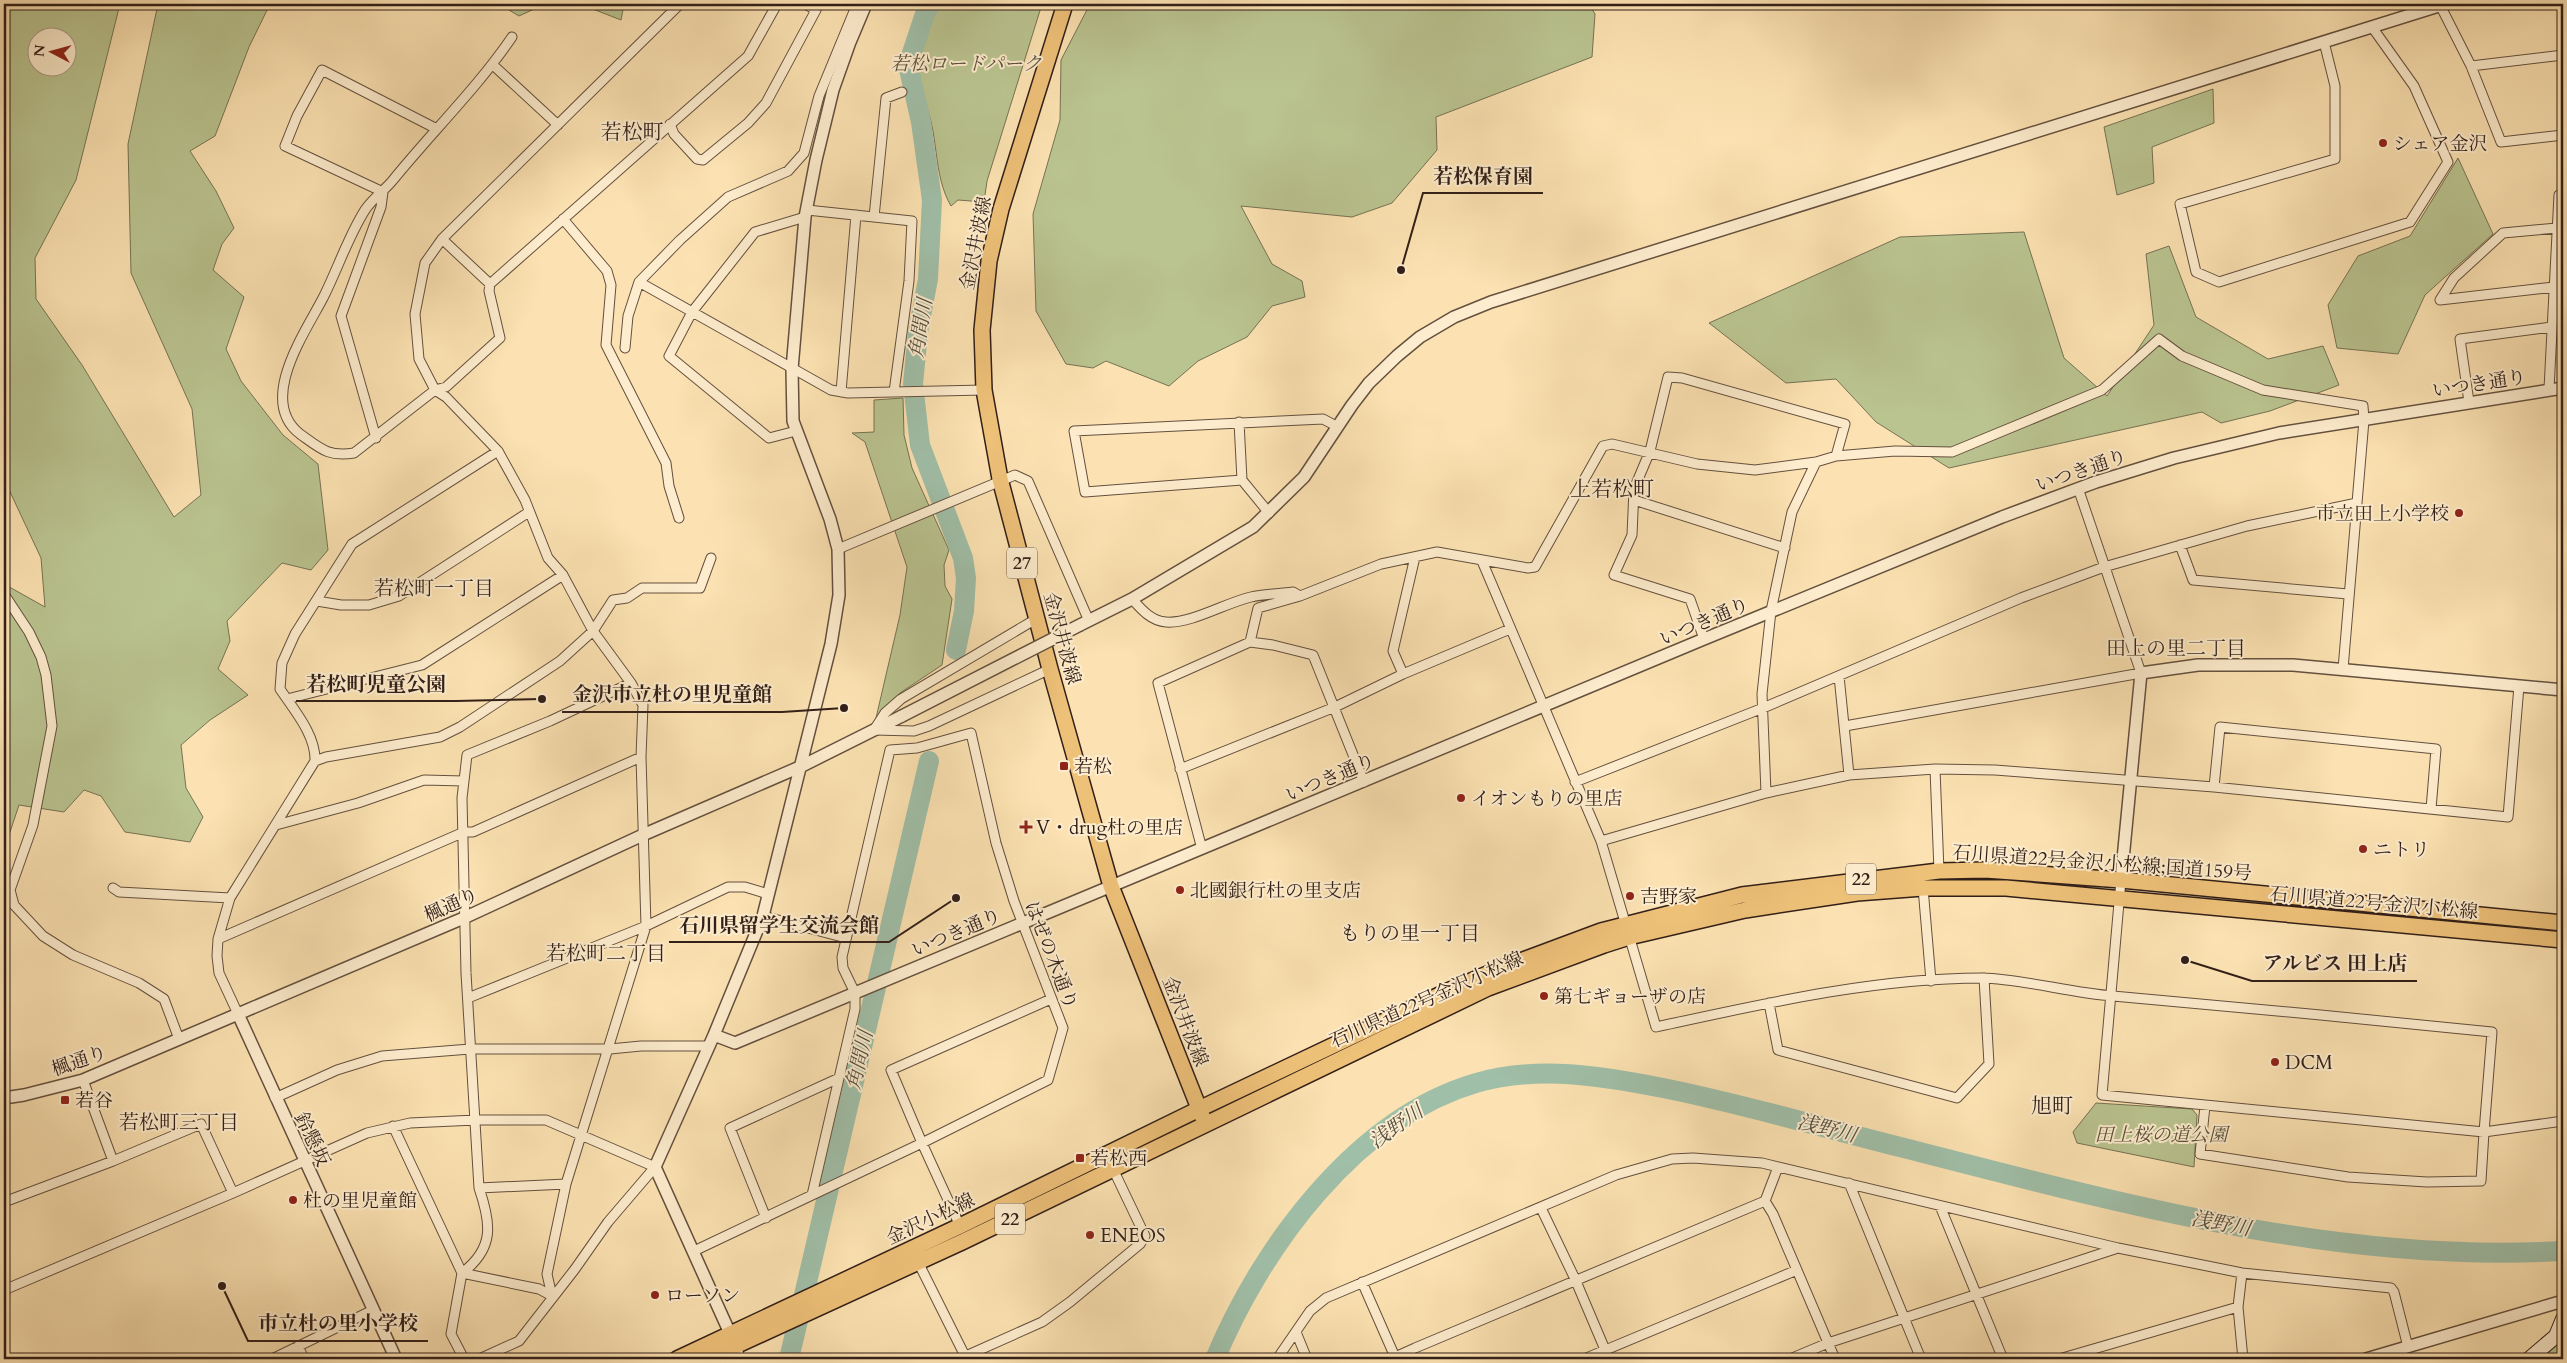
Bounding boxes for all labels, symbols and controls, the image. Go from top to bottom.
north arrow [28,28,78,78]
text: N [29,44,50,58]
park label: 若松ロードパーク [890,51,1042,77]
district label: 若松町 [601,118,664,147]
place label: シェア金沢 [2393,131,2488,157]
marker: シェア金沢 [2377,137,2389,149]
callout: 若松保育園 [1423,158,1543,193]
text: 若松保育園 [1433,163,1533,190]
street label: 金沢井波線 [954,194,998,292]
water label: 角間川 [902,294,939,360]
street label: いつき通り [2430,364,2528,404]
street label: いつき通り [2032,443,2130,499]
district label: 上若松町 [1570,475,1654,504]
place label: 市立田上小学校 [2316,501,2449,527]
marker: 市立田上小学校 [2453,507,2465,519]
road number: 27 [1007,548,1037,578]
district label: 若松町一丁目 [374,575,494,602]
street label: 金沢井波線 [1037,589,1087,688]
street label: いつき通り [1656,591,1753,652]
district label: 田上の里二丁目 [2106,635,2246,662]
callout: 若松町児童公園 [296,666,456,701]
text: 若松町児童公園 [306,671,446,698]
callout: 金沢市立杜の里児童館 [562,677,782,712]
text: 金沢市立杜の里児童館 [572,681,772,708]
street label: いつき通り [1282,747,1379,808]
place label: 若松 [1074,754,1112,780]
marker: 若松 [1058,760,1070,772]
place label: イオンもりの里店 [1471,786,1622,812]
marker: イオンもりの里店 [1455,792,1467,804]
place label: V・drug杜の里店 [1036,815,1183,841]
marker: V・drug杜の里店 [1020,821,1032,833]
place label: ニトリ [2373,837,2430,863]
street label: 石川県道22号金沢小松線;国道159号 [1951,840,2253,886]
marker: ニトリ [2357,843,2369,855]
road number: 22 [1846,864,1876,894]
place label: 北國銀行杜の里支店 [1190,878,1361,904]
street label: 楓通り [420,881,483,928]
street label: 石川県道22号金沢小松線 [2268,881,2479,925]
marker: 北國銀行杜の里支店 [1174,884,1186,896]
place label: 吉野家 [1640,884,1697,910]
marker: 吉野家 [1624,890,1636,902]
street label: はぜの木通り [1019,897,1084,1013]
street label: いつき通り [908,902,1005,963]
callout: 石川県留学生交流会館 [669,907,889,942]
text: 石川県留学生交流会館 [679,912,879,939]
district label: もりの里一丁目 [1340,920,1480,947]
district label: 若松町二丁目 [546,940,666,967]
street label: 石川県道22号金沢小松線 [1325,945,1527,1054]
callout: アルビス 田上店 [2252,946,2417,981]
text: アルビス 田上店 [2263,950,2407,977]
street label: 金沢井波線 [1156,972,1214,1070]
place label: 第七ギョーザの店 [1554,984,1706,1010]
marker: 第七ギョーザの店 [1538,990,1550,1002]
water label: 角間川 [840,1026,880,1092]
street label: 楓通り [48,1039,111,1083]
place label: DCM [2285,1050,2333,1076]
marker: DCM [2269,1056,2281,1068]
place label: 若谷 [75,1088,113,1114]
district label: 旭町 [2031,1092,2073,1121]
marker: 若谷 [59,1094,71,1106]
water label: 浅野川 [1364,1097,1430,1155]
street label: 鈴懸坂 [288,1108,336,1171]
water label: 浅野川 [1795,1108,1861,1149]
district label: 若松町三丁目 [119,1109,239,1136]
park label: 田上桜の道公園 [2094,1122,2230,1148]
place label: 若松西 [1090,1146,1147,1172]
marker: 若松西 [1074,1152,1086,1164]
street label: 金沢小松線 [882,1187,979,1251]
place label: 杜の里児童館 [303,1188,417,1214]
marker: 杜の里児童館 [287,1194,299,1206]
road number: 22 [995,1204,1025,1234]
water label: 浅野川 [2189,1205,2255,1243]
place label: ENEOS [1100,1223,1166,1249]
marker: ENEOS [1084,1229,1096,1241]
place label: ローソン [665,1283,740,1309]
marker: ローソン [649,1289,661,1301]
callout: 市立杜の里小学校 [248,1306,428,1341]
text: 市立杜の里小学校 [258,1310,418,1337]

